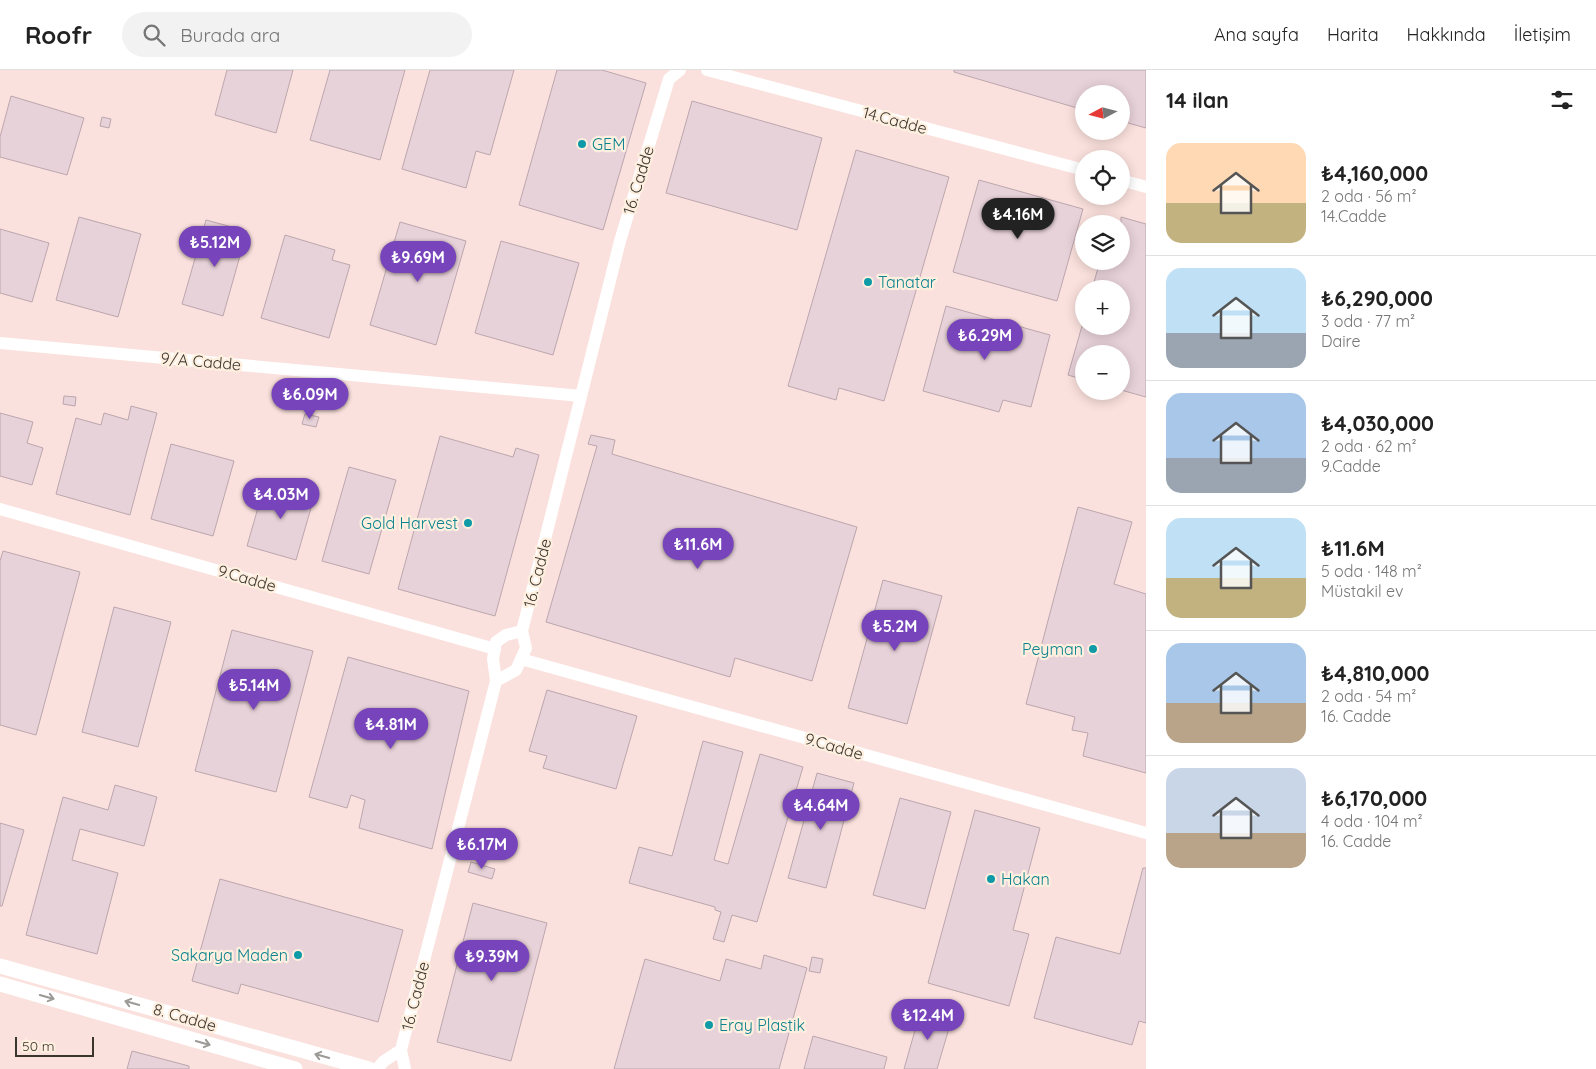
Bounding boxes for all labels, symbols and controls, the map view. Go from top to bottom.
search box [122,12,472,57]
text: Roofr [25,20,92,50]
icon: search [140,21,168,49]
text: Burada ara [180,23,280,47]
text: Ana sayfa [1214,23,1299,46]
text: Harita [1327,23,1379,46]
text: Hakkında [1407,23,1486,46]
text: İletişim [1514,23,1571,46]
north arrow [1075,85,1130,140]
map controls [1075,85,1130,400]
icon: filters [1548,86,1576,114]
text: 14 ilan [1166,87,1229,113]
street label: 14.Cadde [861,102,929,138]
place label: GEM [592,134,625,154]
marker: GEM [576,138,588,150]
street label: 16. Cadde [618,143,658,217]
button: locate [1075,150,1130,205]
text: ₺4,160,000 [1321,160,1428,186]
icon: home [1206,163,1266,223]
text: 2 oda · 56 m² [1321,186,1417,206]
pin: ₺4.16M [977,198,1059,240]
text: ₺4.16M [993,204,1043,224]
text: 14.Cadde [1321,206,1387,226]
button: layers [1075,215,1130,270]
pin: ₺5.12M [174,226,256,268]
text: ₺5.12M [190,232,240,252]
pin: ₺9.69M [377,240,459,283]
text: ₺9.69M [391,247,445,267]
place label: Tanatar [878,272,936,292]
marker: Tanatar [862,276,874,288]
button: + [1075,280,1130,335]
text: ₺6,290,000 [1321,285,1433,311]
icon: home [1206,288,1266,348]
text: 3 oda · 77 m² [1321,311,1415,331]
pin: ₺6.29M [944,318,1026,361]
text: ₺6.29M [958,325,1012,345]
text: Daire [1321,331,1360,351]
button: − [1075,345,1130,400]
street label: 9/A Cadde [160,348,242,374]
pin: ₺6.09M [269,378,351,420]
text: ₺6.09M [283,384,337,404]
text: ₺4,030,000 [1321,410,1434,436]
icon: home [1206,413,1266,473]
text: 2 oda · 62 m² [1321,436,1417,456]
text: 9.Cadde [1321,456,1381,476]
pin: ₺4.03M [240,478,322,520]
text: ₺4.03M [253,484,309,504]
place label: Gold Harvest [361,513,458,533]
marker: Gold Harvest [462,517,474,529]
pin: ₺11.6M [657,528,739,570]
text: ₺11.6M [674,534,722,554]
text: ₺11.6M [1321,535,1385,561]
street label: 16. Cadde [519,536,555,610]
icon: home [1206,538,1266,598]
street label: 9.Cadde [216,560,278,596]
text: 5 oda · 148 m² [1321,561,1422,581]
text: Müstakil ev [1321,581,1403,601]
pin: ₺5.2M [860,610,930,652]
text: ₺5.2M [873,616,917,636]
place label: Peyman [1022,639,1083,659]
marker: Peyman [1087,643,1099,655]
text: ₺4,810,000 [1321,660,1429,686]
icon: home [1206,663,1266,723]
pin: ₺5.14M [213,668,295,711]
text: ₺5.14M [229,675,279,695]
text: 2 oda · 54 m² [1321,686,1416,706]
text: 16. Cadde [1321,706,1391,726]
pin: ₺4.81M [350,708,432,750]
text: ₺4.81M [365,714,417,734]
street label: 9.Cadde [803,728,865,764]
text: ₺6,170,000 [1321,785,1427,811]
pin: ₺4.64M [780,788,862,831]
icon: home [1206,788,1266,848]
text: ₺4.64M [794,795,848,815]
text: 4 oda · 104 m² [1321,811,1423,831]
pin: ₺6.17M [441,828,523,870]
text: 16. Cadde [1321,831,1391,851]
text: ₺6.17M [457,834,507,854]
place label: Hakan [1001,869,1050,889]
marker: Hakan [985,873,997,885]
pin: ₺9.39M [451,940,533,982]
place label: Sakarya Maden [171,945,288,965]
text: ₺9.39M [465,946,519,966]
marker: Sakarya Maden [292,949,304,961]
street label: 16. Cadde [397,959,433,1033]
one-way arrow [38,993,54,1003]
one-way arrow [124,997,140,1007]
pin: ₺12.4M [887,998,969,1041]
street label: 8. Cadde [151,999,219,1035]
text: ₺12.4M [902,1005,954,1025]
place label: Eray Plastik [719,1015,805,1035]
marker: Eray Plastik [703,1019,715,1031]
scale bar [15,1034,94,1057]
text: 50 m [22,1037,55,1055]
one-way arrow [194,1038,210,1048]
one-way arrow [314,1050,330,1060]

